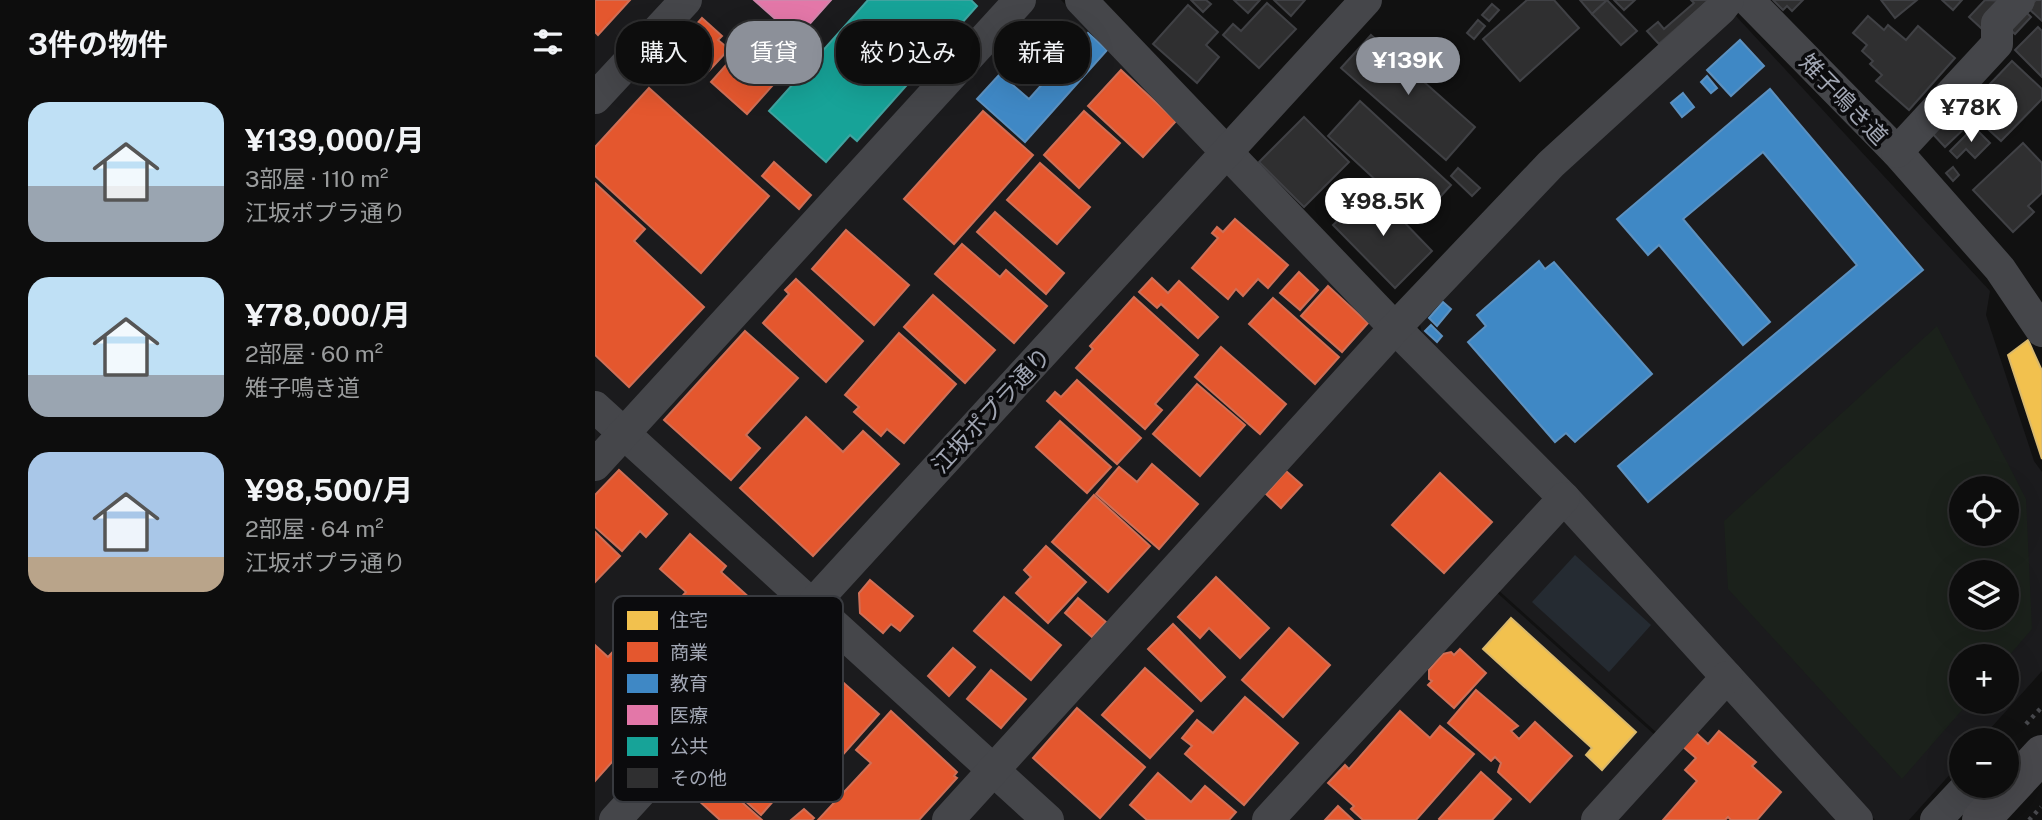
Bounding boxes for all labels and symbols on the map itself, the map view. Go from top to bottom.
pin: ¥139K [1359,38,1457,97]
street label: 雉子鳴き道 [1794,48,1894,150]
pin: ¥78K [1930,85,2012,144]
pin: ¥98.5K [1326,178,1440,238]
street label: 江坂ポプラ通り [926,342,1056,478]
legend [613,596,843,802]
text: 住宅 [670,609,708,631]
text: 商業 [670,641,708,663]
text: 教育 [670,672,708,694]
text: 医療 [670,704,708,726]
text: 公共 [670,735,708,757]
text: その他 [670,767,727,789]

